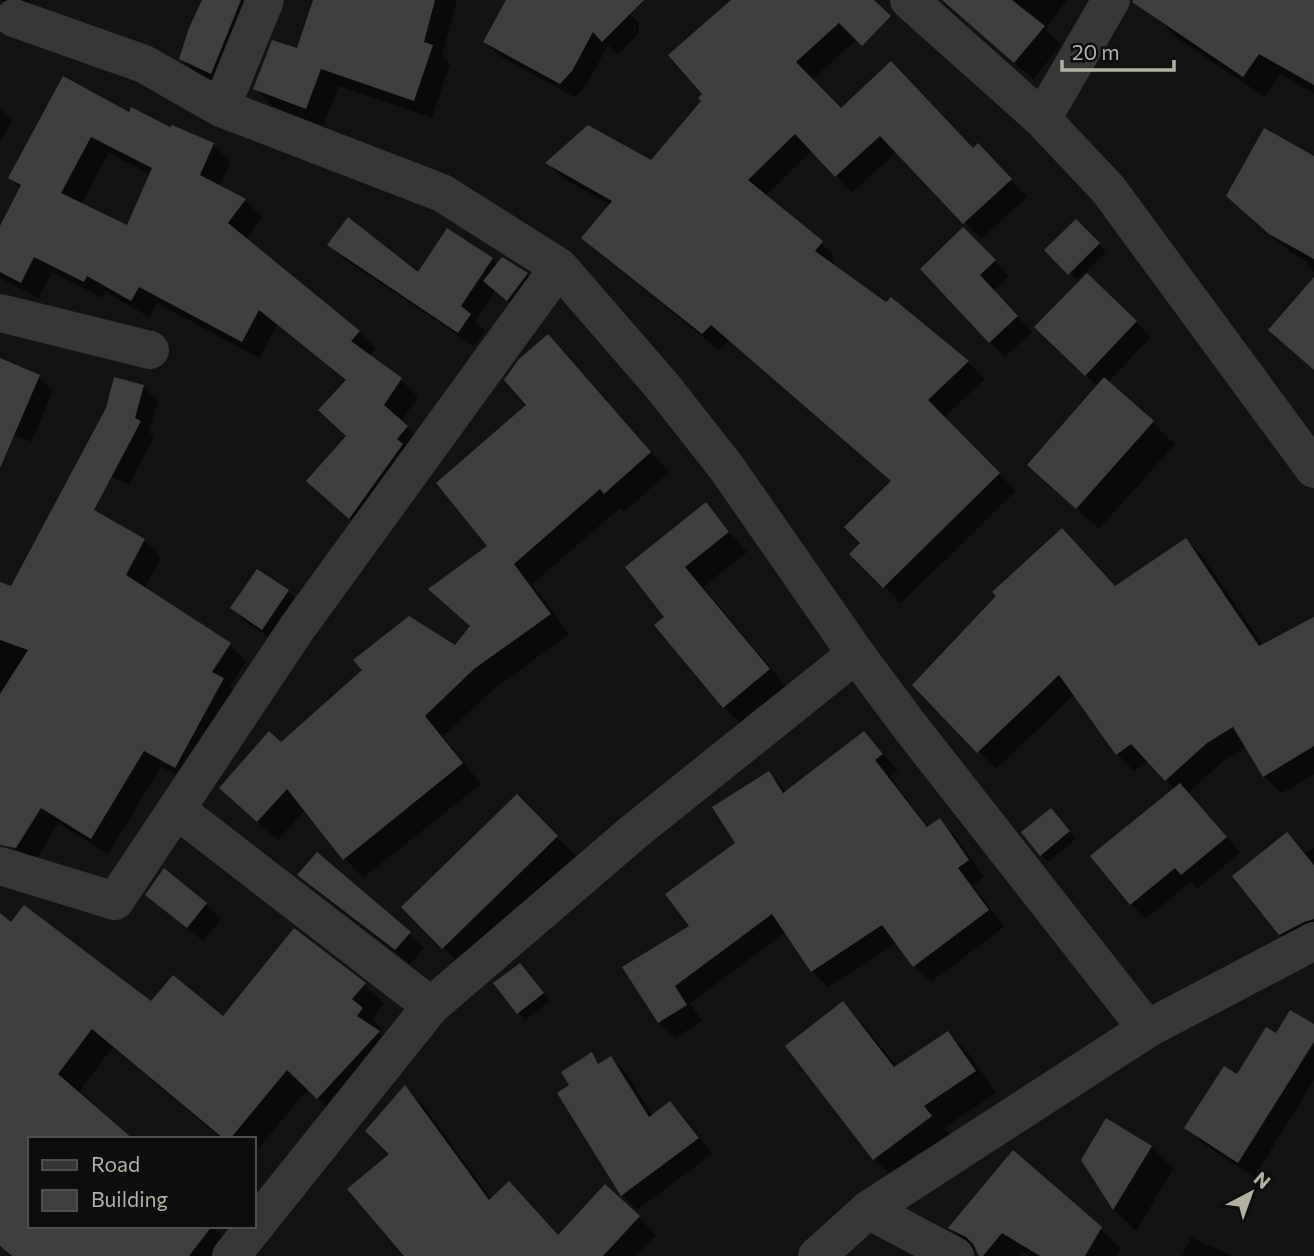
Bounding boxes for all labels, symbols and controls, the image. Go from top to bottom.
scale bar [1062,28,1174,72]
text: 20 m [1072,39,1120,64]
legend [28,1137,256,1228]
text: Road [91,1151,140,1176]
north arrow [1216,1158,1286,1228]
text: N [1250,1166,1275,1193]
text: Building [91,1186,168,1211]

